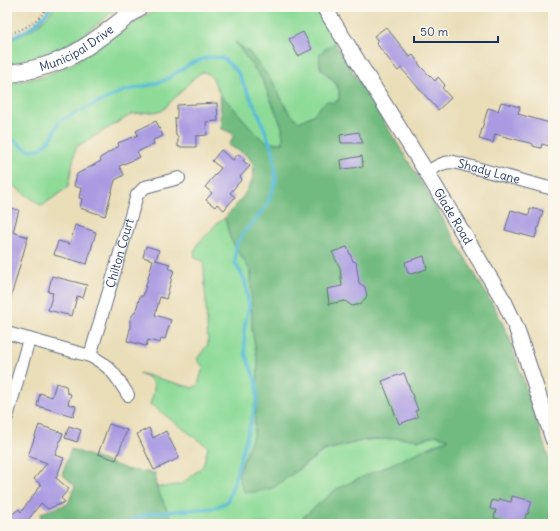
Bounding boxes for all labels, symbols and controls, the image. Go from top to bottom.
scale bar [414,18,498,44]
street label: Municipal Drive [38,22,116,74]
text: 50 m [420,24,449,39]
street label: Shady Lane [456,155,522,187]
street label: Glade Road [431,185,476,247]
street label: Chilton Court [102,217,137,289]

